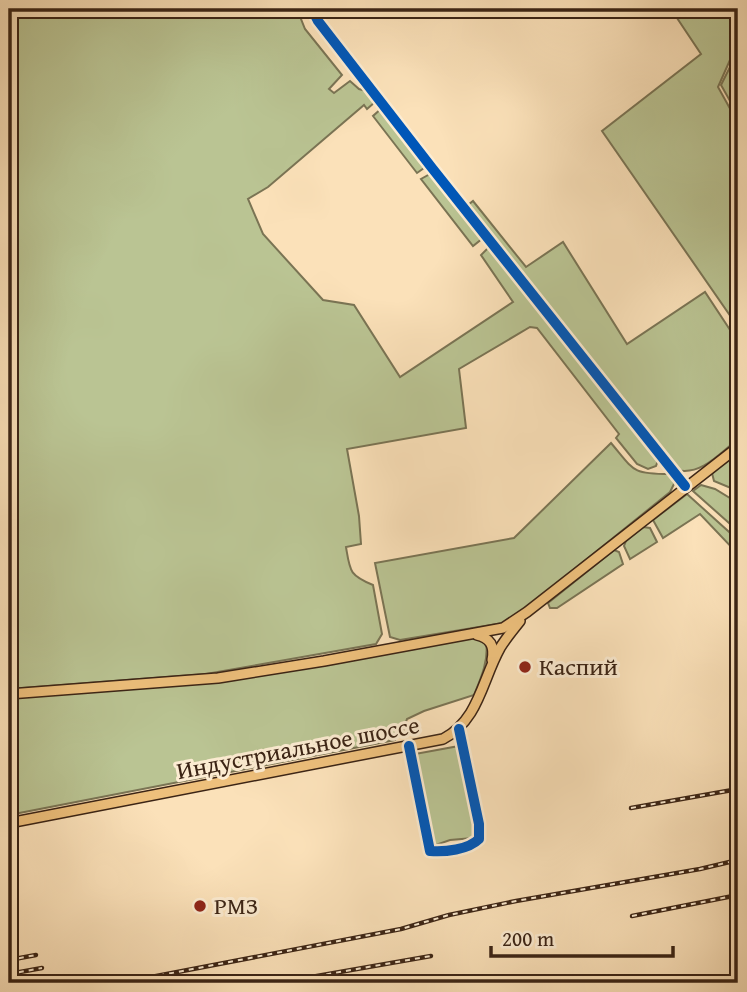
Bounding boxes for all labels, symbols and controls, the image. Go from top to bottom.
place label: Каспий [539,649,618,684]
marker: Каспий [517,659,533,675]
street label: Индустриальное шоссе [174,707,422,788]
place label: РМЗ [214,888,258,923]
marker: РМЗ [192,898,208,914]
scale bar [491,915,674,959]
text: 200 m [502,923,554,954]

